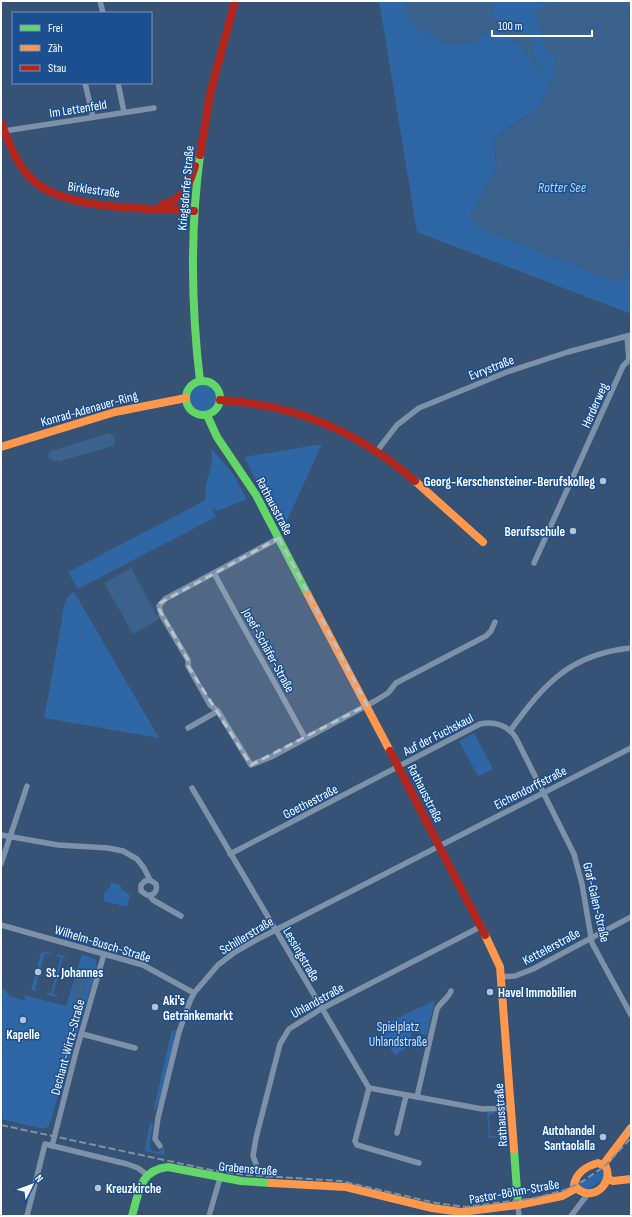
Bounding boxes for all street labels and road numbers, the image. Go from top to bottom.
street label: Im Lettenfeld [48,97,108,121]
street label: Kriegsdorfer Straße [174,145,198,231]
street label: Birklestraße [67,178,121,202]
street label: Evrystraße [467,352,516,384]
street label: Herderweg [578,380,612,430]
street label: Konrad-Adenauer-Ring [39,387,140,430]
street label: Rathausstraße [252,475,296,538]
street label: Josef-Schäfer-Straße [238,605,298,695]
street label: Auf der Fuchskaul [400,710,476,760]
street label: Rathausstraße [404,762,447,825]
street label: Eichendorffstraße [491,763,569,813]
street label: Goethestraße [280,781,341,823]
street label: Graf-Galen-Straße [579,861,613,944]
street label: Schillerstraße [217,913,276,958]
street label: Wilhelm-Busch-Straße [53,922,153,966]
street label: Lessingstraße [279,924,323,985]
street label: Kettelerstraße [520,925,583,969]
street label: Uhlandstraße [288,980,347,1022]
street label: Dechant-Wirtz-Straße [48,998,88,1097]
street label: Rathausstraße [491,1083,511,1147]
street label: Grabenstraße [218,1158,278,1180]
street label: Pastor-Böhm-Straße [468,1176,560,1208]

